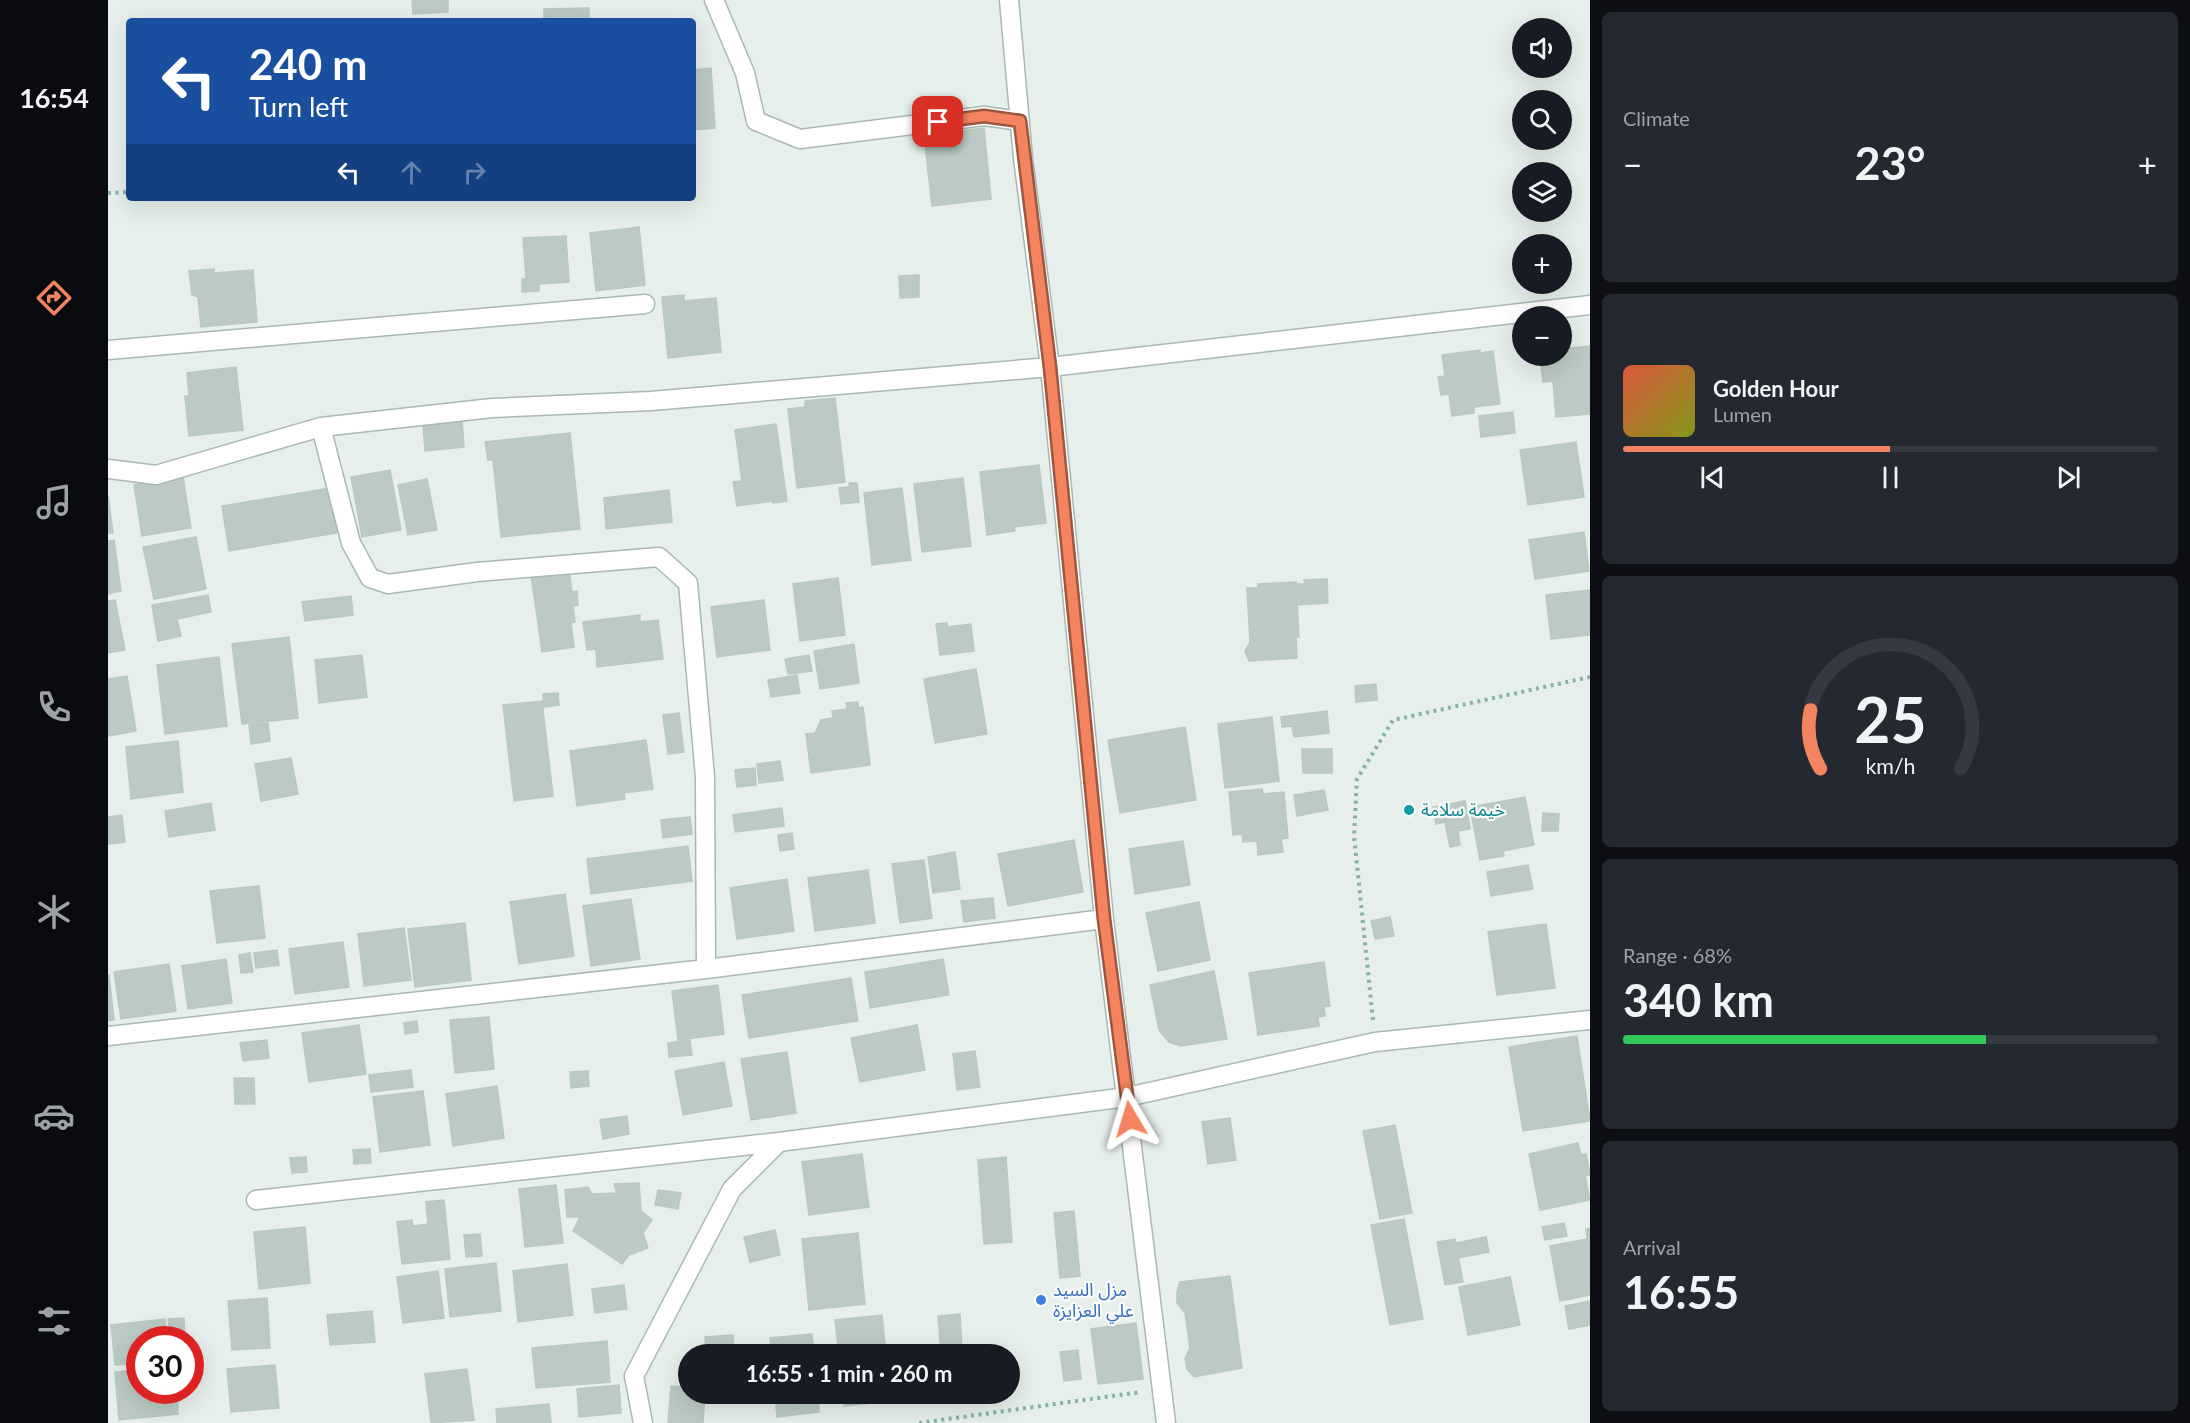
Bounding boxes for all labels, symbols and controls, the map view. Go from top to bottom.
map controls [1512,18,1572,366]
button: sound [1512,18,1572,78]
text: 240 m [249,39,367,89]
icon: left [150,42,228,120]
text: 16:54 [19,81,89,114]
text: Turn left [249,90,348,123]
button: search [1512,90,1572,150]
pin [912,96,963,147]
icon: arrive [921,105,954,138]
text: Climate [1623,106,1690,130]
text: 23° [1855,136,1925,190]
text: − [1623,144,1642,184]
text: + [2138,144,2157,184]
icon: left [332,156,365,189]
icon: ahead [395,156,428,189]
icon: right [458,156,491,189]
button: layers [1512,162,1572,222]
button: + [1512,234,1572,294]
icon: directions [33,277,75,319]
button: − [1512,306,1572,366]
text: Golden Hour [1713,375,1839,402]
text: Lumen [1713,402,1772,426]
icon: previous [1696,461,1729,494]
icon: pause [1874,461,1907,494]
icon: next [2052,461,2085,494]
icon: music [33,481,75,523]
text: 25 [1854,681,1926,756]
icon: phone [33,686,75,728]
text: km/h [1865,753,1915,779]
place label: خيمة سلامة [1421,798,1505,820]
marker: خيمة سلامة [1402,803,1416,817]
icon: climate [33,891,75,933]
text: Range · 68% [1623,943,1732,967]
text: 340 km [1623,973,1774,1027]
position arrow [1098,1087,1162,1151]
icon: car [33,1095,75,1137]
text: Arrival [1623,1235,1681,1259]
text: 16:55 [1623,1265,1739,1319]
place label: مزل السيد علي العزايزة [1053,1278,1134,1324]
marker: مزل السيد علي العزايزة [1034,1293,1048,1307]
icon: filters [33,1300,75,1342]
speed limit sign: 30 [126,1326,204,1404]
text: 16:55 · 1 min · 260 m [746,1360,952,1387]

